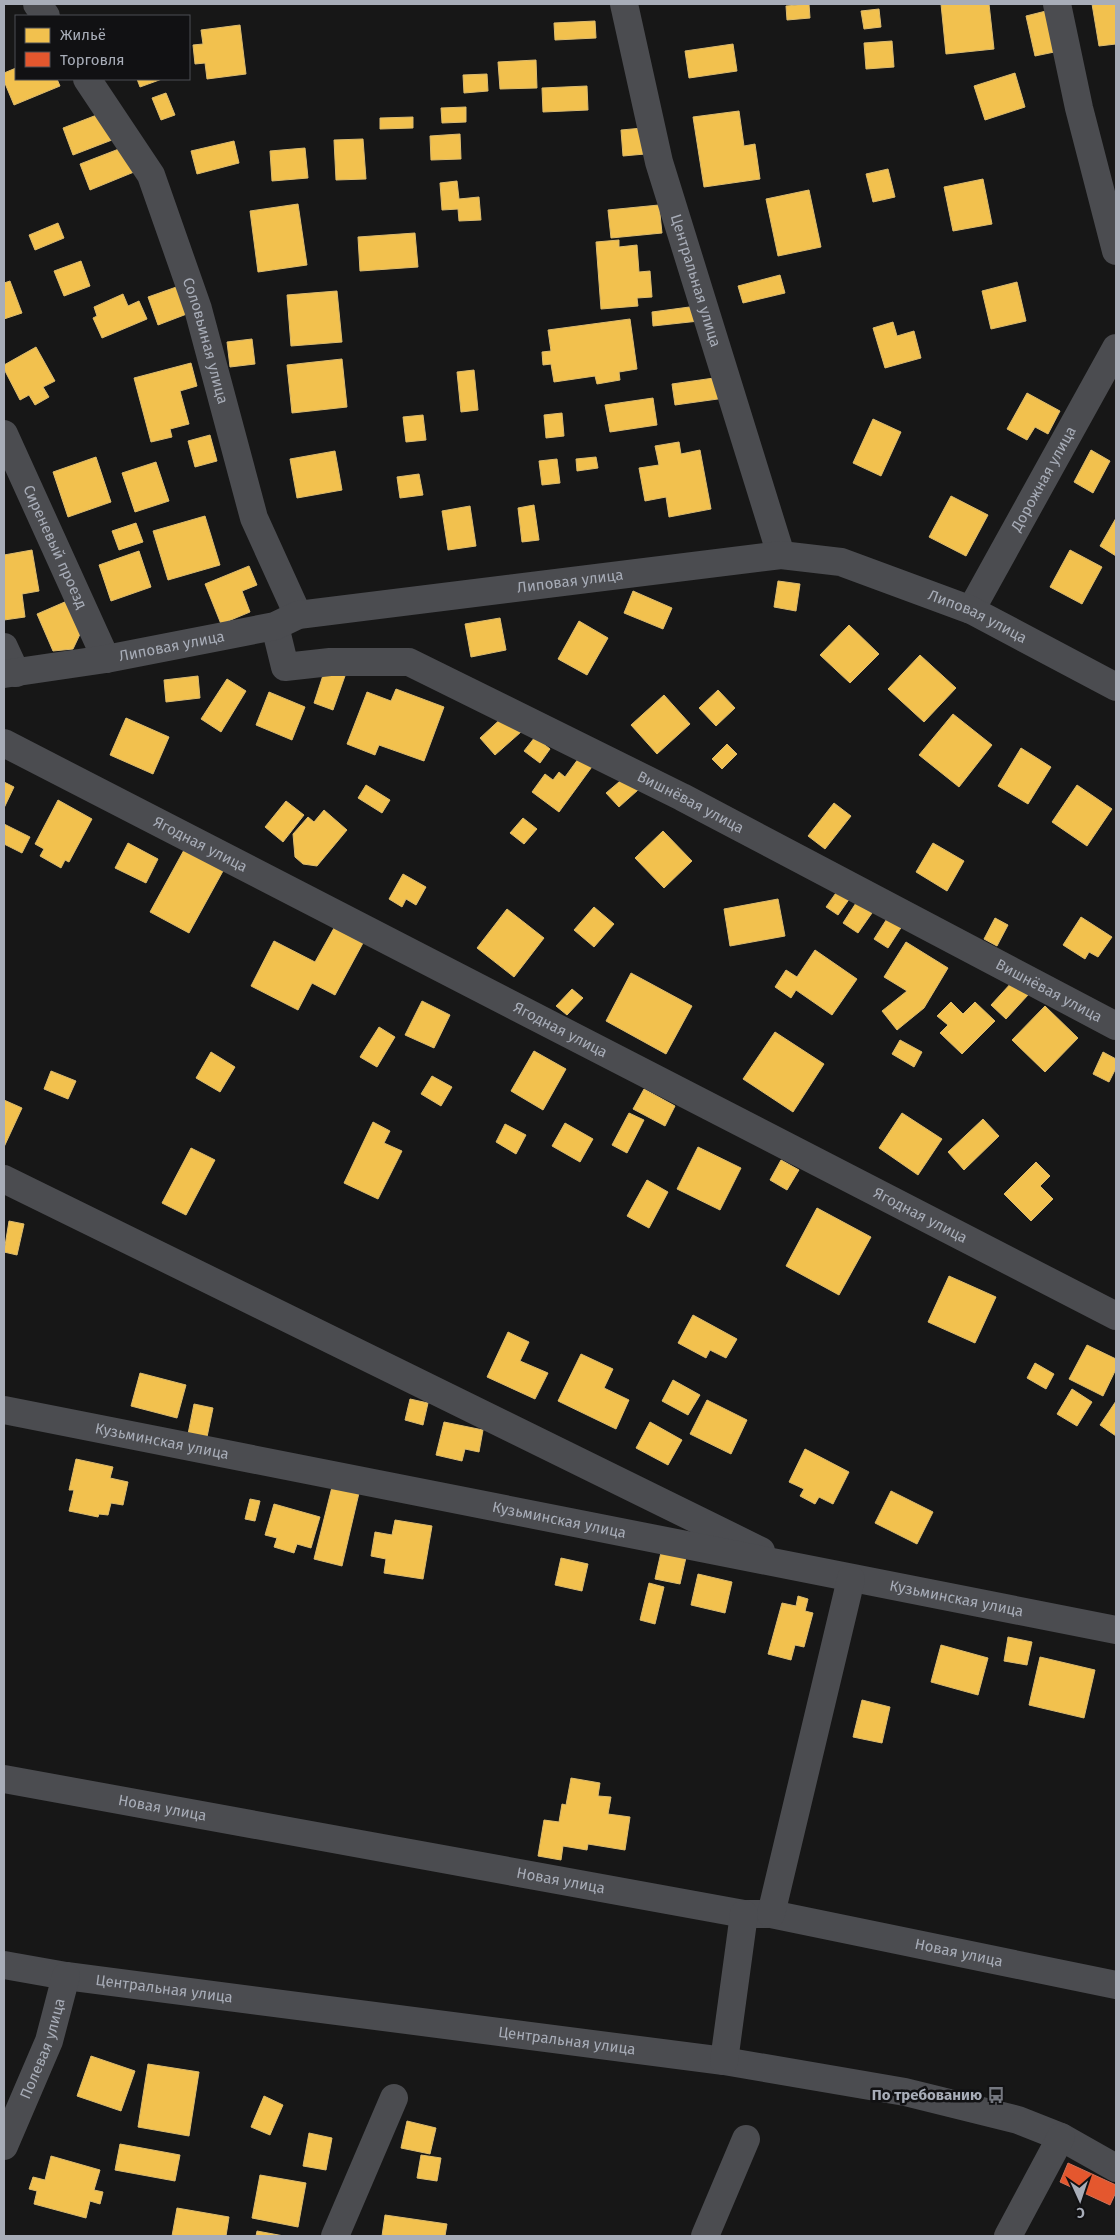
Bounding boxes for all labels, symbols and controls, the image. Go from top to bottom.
legend [15,15,190,80]
text: Жильё [60,26,106,44]
text: Торговля [60,51,125,69]
street label: Центральная улица [667,212,725,349]
street label: Соловьиная улица [179,275,232,406]
street label: Дорожная улица [1007,423,1080,535]
street label: Сиреневый проезд [19,482,91,612]
street label: Липовая улица [516,566,624,597]
street label: Липовая улица [926,586,1030,647]
street label: Липовая улица [117,627,226,665]
street label: Вишнёвая улица [634,767,747,837]
street label: Ягодная улица [150,813,250,876]
street label: Вишнёвая улица [993,955,1105,1026]
street label: Ягодная улица [510,998,611,1061]
street label: Ягодная улица [870,1184,971,1247]
street label: Кузьминская улица [93,1419,230,1463]
street label: Кузьминская улица [491,1498,628,1542]
street label: Кузьминская улица [888,1576,1025,1620]
street label: Новая улица [117,1791,208,1825]
street label: Новая улица [515,1864,606,1897]
street label: Новая улица [913,1935,1005,1970]
street label: Центральная улица [94,1971,234,2006]
street label: Полевая улица [16,1996,69,2102]
street label: Центральная улица [497,2023,637,2058]
bus stop icon: По требованию [986,2085,1006,2105]
place label: По требованию [872,2086,982,2104]
north arrow [1055,2175,1105,2225]
text: С [1076,2204,1085,2221]

